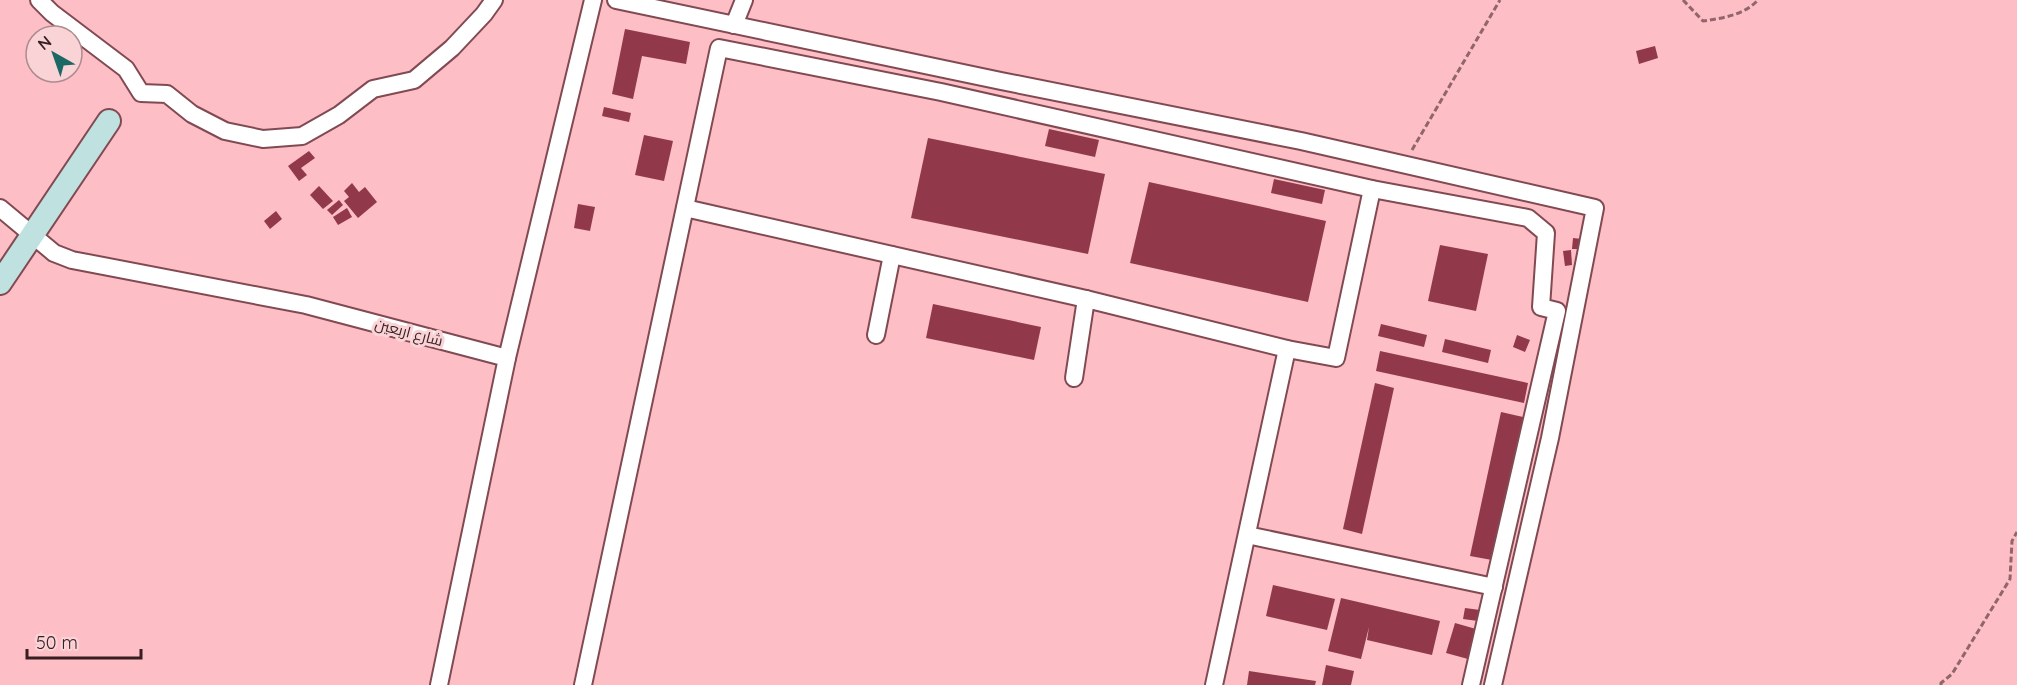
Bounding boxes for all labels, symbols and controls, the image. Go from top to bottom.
north arrow [24,24,84,84]
text: N [33,31,55,54]
street label: شارع اربعين [372,314,445,352]
scale bar [27,622,141,660]
text: 50 m [36,631,78,654]

